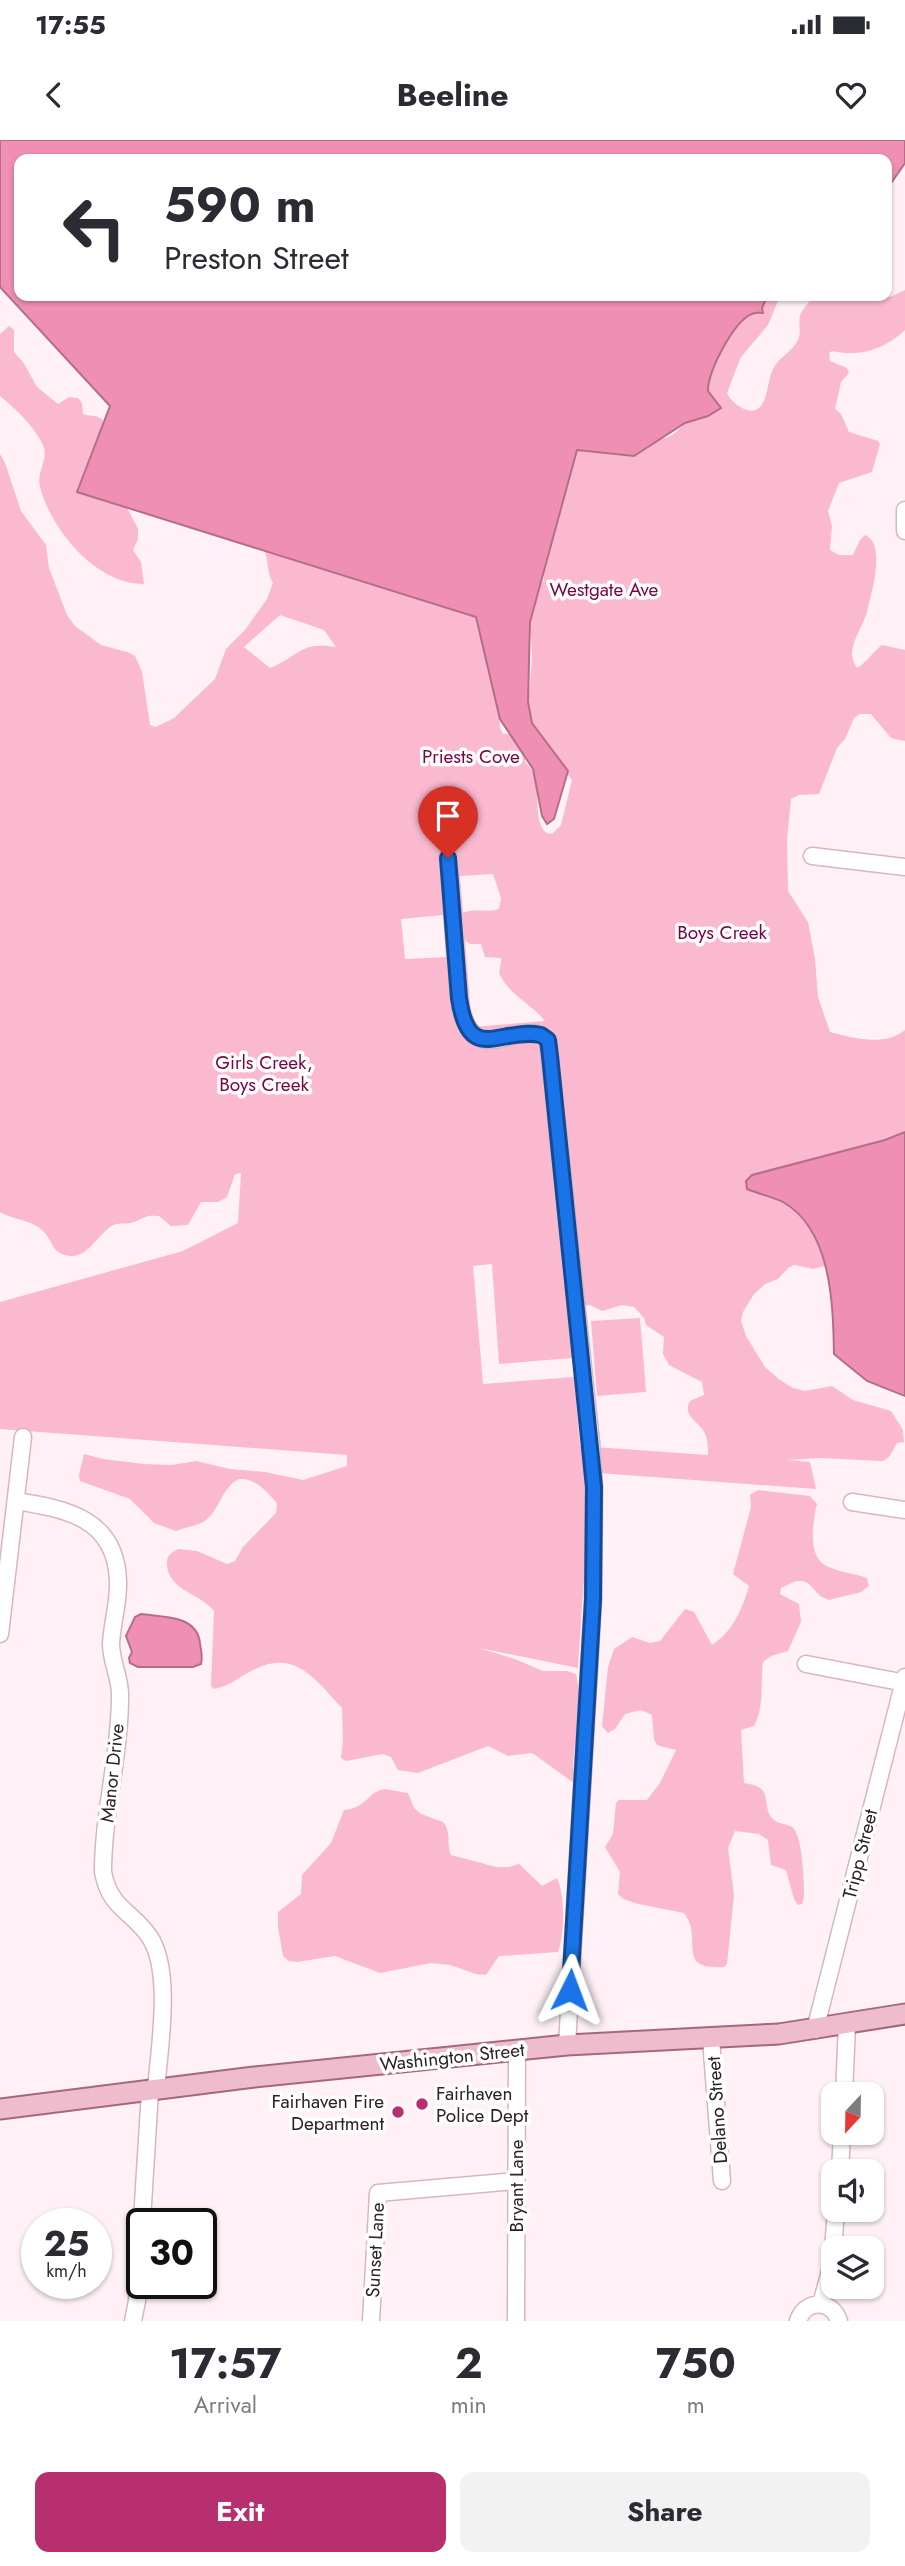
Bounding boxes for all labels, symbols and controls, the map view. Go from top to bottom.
text: 17:55 [35,6,106,44]
text: Beeline [396,72,509,118]
icon: back [35,76,73,114]
icon: heart [832,76,870,114]
text: 590 m [164,170,316,240]
icon: left [49,182,140,273]
text: Preston Street [164,235,349,281]
park label: Westgate Ave [550,576,659,603]
park label: Priests Cove [422,743,520,770]
pin [418,786,478,858]
icon: arrive [429,797,467,835]
park label: Boys Creek [677,919,767,946]
park label: Girls Creek, Boys Creek [215,1049,313,1098]
street label: Manor Drive [93,1722,131,1824]
street label: Tripp Street [836,1806,884,1902]
position arrow [533,1953,607,2027]
street label: Washington Street [378,2036,526,2078]
street label: Delano Street [700,2055,734,2165]
place label: Fairhaven Police Dept [436,2080,529,2129]
north arrow [821,2082,884,2146]
map controls [821,2082,884,2299]
place label: Fairhaven Fire Department [271,2088,384,2137]
marker: Fairhaven Police Dept [414,2096,430,2112]
marker: Fairhaven Fire Department [390,2104,406,2120]
street label: Bryant Lane [503,2139,530,2232]
button: sound [821,2159,884,2222]
street label: Sunset Lane [359,2201,391,2298]
speed limit sign: 30 [126,2208,217,2299]
text: 25 [44,2219,89,2269]
button: layers [821,2236,884,2299]
text: km/h [46,2258,87,2284]
text: 17:57 [169,2333,282,2394]
text: 2 [455,2333,482,2394]
text: 750 [656,2333,736,2394]
text: Arrival [194,2388,257,2422]
text: min [451,2388,487,2422]
text: m [687,2388,705,2422]
button: Exit [35,2472,446,2552]
button: Share [460,2472,870,2552]

